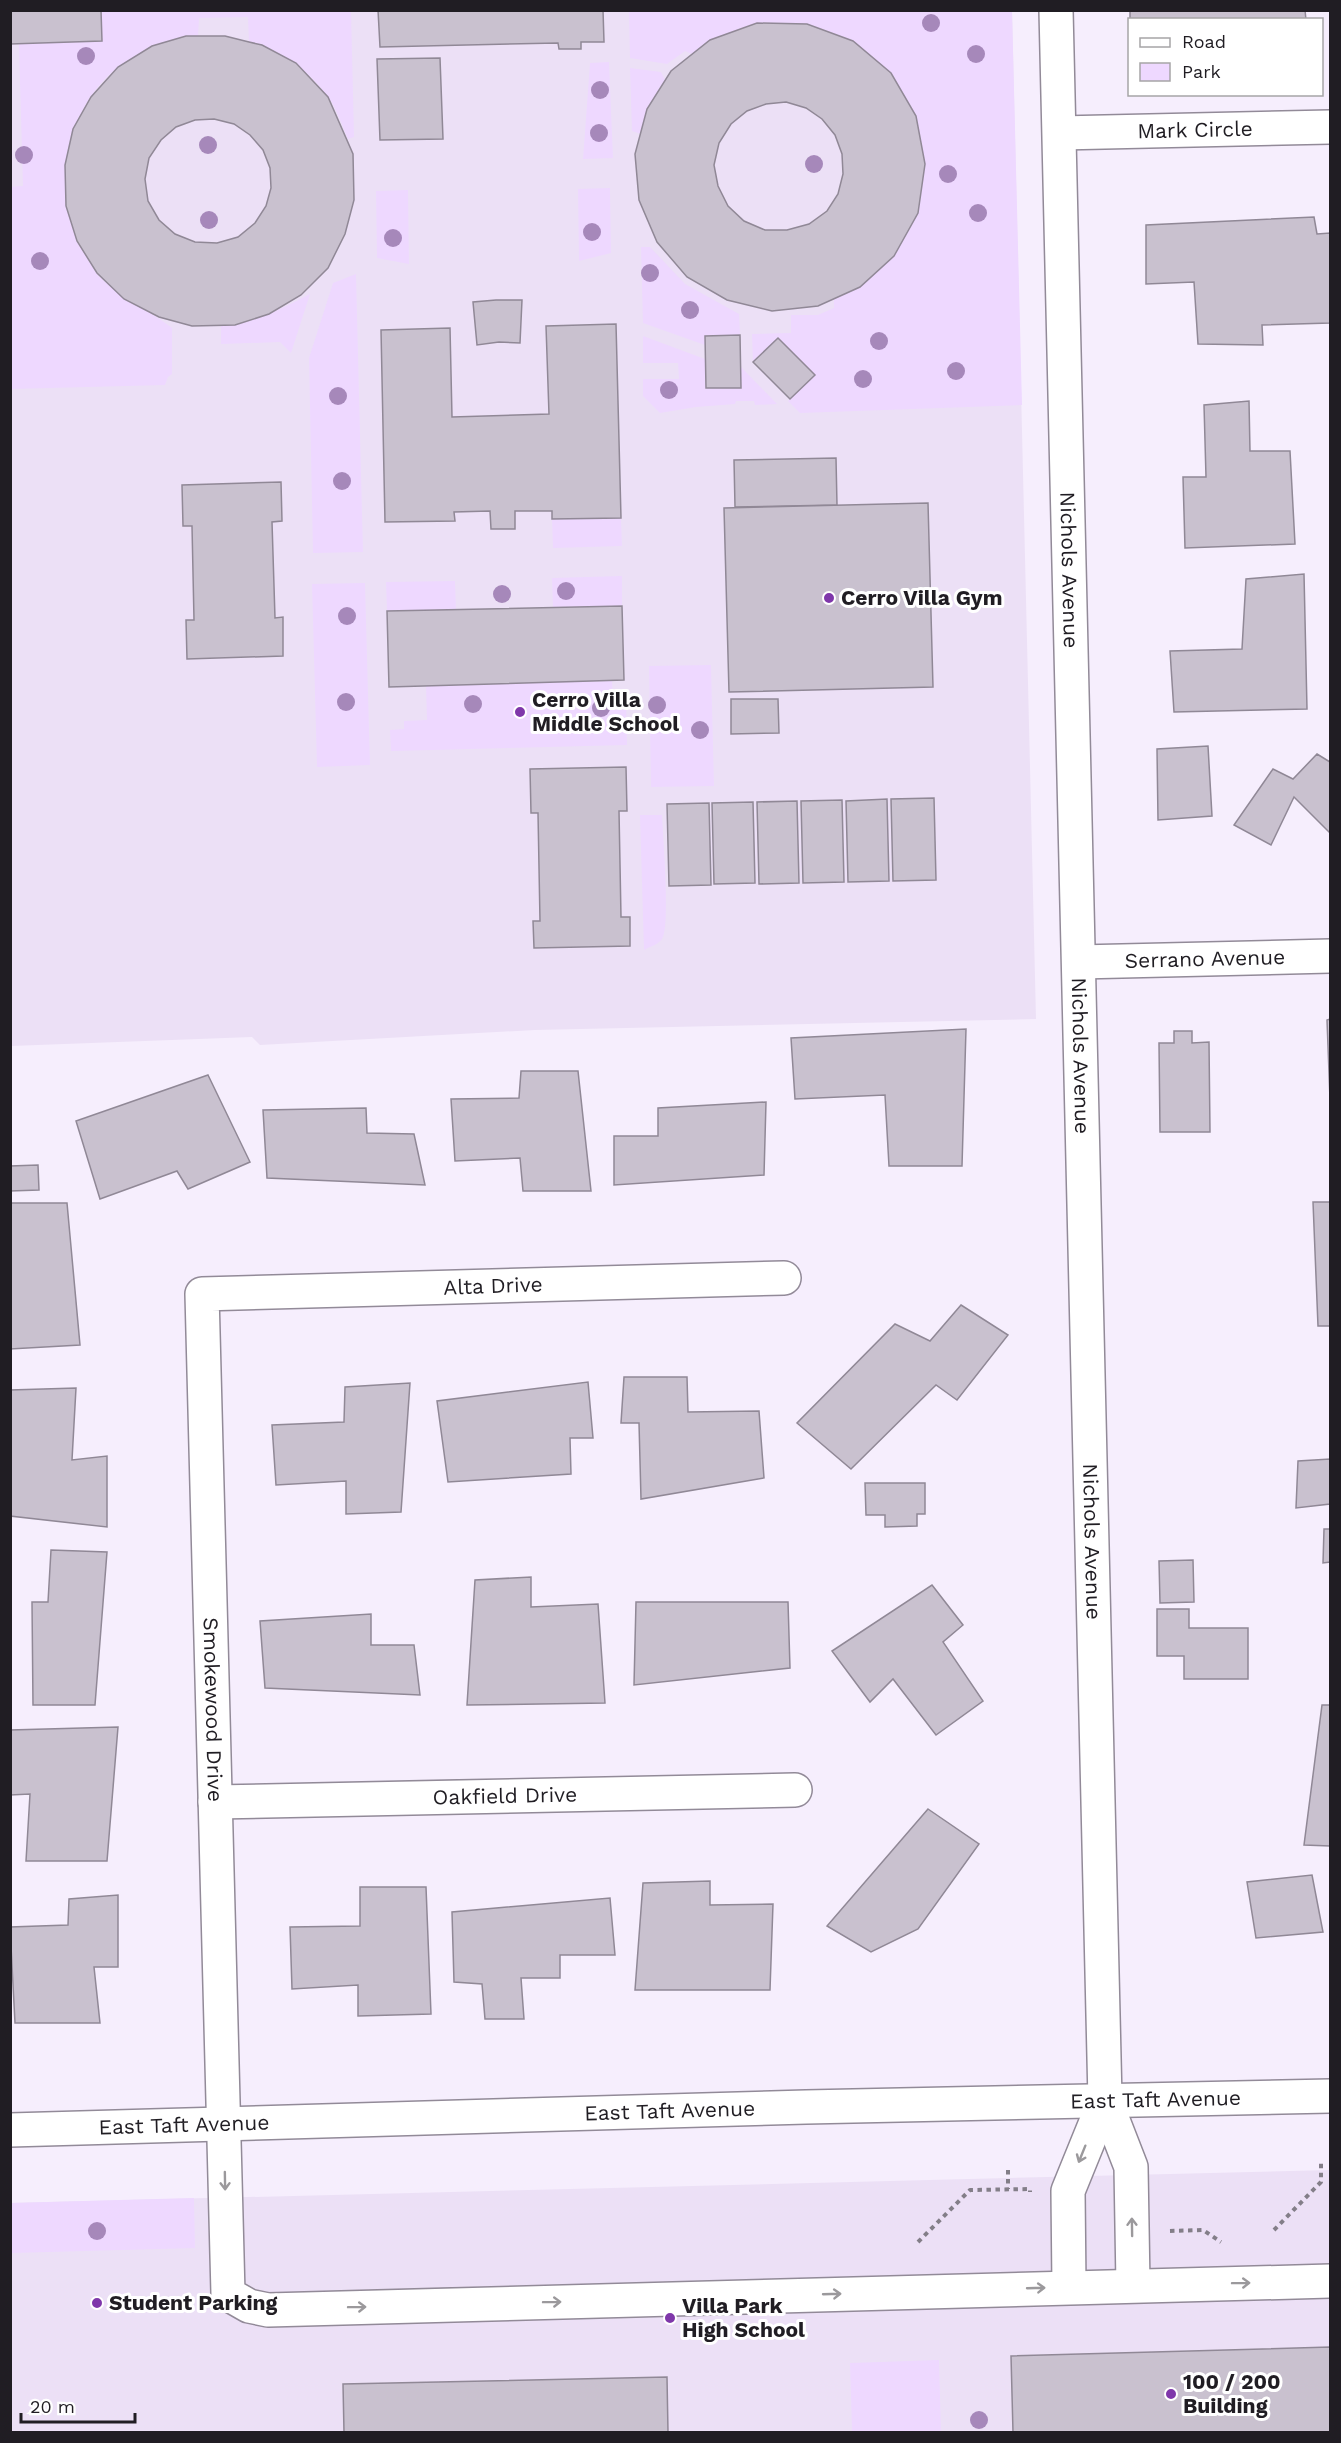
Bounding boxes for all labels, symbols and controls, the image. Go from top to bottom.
legend [1128,18,1323,96]
text: Road [1182,31,1226,52]
text: Park [1182,61,1221,82]
street label: Mark Circle [1137,116,1253,143]
street label: Nichols Avenue [1055,491,1084,648]
place label: Cerro Villa Gym [841,585,1002,610]
marker: Cerro Villa Gym [822,591,836,605]
place label: Cerro Villa Middle School [532,687,679,736]
marker: Cerro Villa Middle School [513,705,527,719]
street label: Serrano Avenue [1124,944,1286,973]
street label: Nichols Avenue [1067,977,1095,1134]
street label: Alta Drive [443,1271,543,1300]
street label: Nichols Avenue [1078,1463,1107,1620]
street label: Smokewood Drive [198,1617,228,1802]
street label: Oakfield Drive [432,1782,577,1809]
street label: East Taft Avenue [1070,2085,1241,2113]
street label: East Taft Avenue [584,2095,755,2125]
street label: East Taft Avenue [98,2110,270,2139]
one-way arrow [1076,2144,1087,2162]
one-way arrow [219,2171,230,2191]
one-way arrow [1126,2217,1138,2237]
one-way arrow [1231,2277,1251,2288]
one-way arrow [1026,2282,1046,2294]
one-way arrow [821,2288,841,2300]
place label: Student Parking [109,2290,278,2315]
place label: Villa Park High School [682,2293,805,2342]
marker: Student Parking [90,2296,104,2310]
one-way arrow [542,2296,562,2308]
one-way arrow [347,2301,367,2313]
marker: Villa Park High School [663,2311,677,2325]
place label: 100 / 200 Building [1183,2369,1281,2418]
scale bar [21,2386,135,2424]
marker: 100 / 200 Building [1164,2387,1178,2401]
text: 20 m [30,2396,75,2417]

